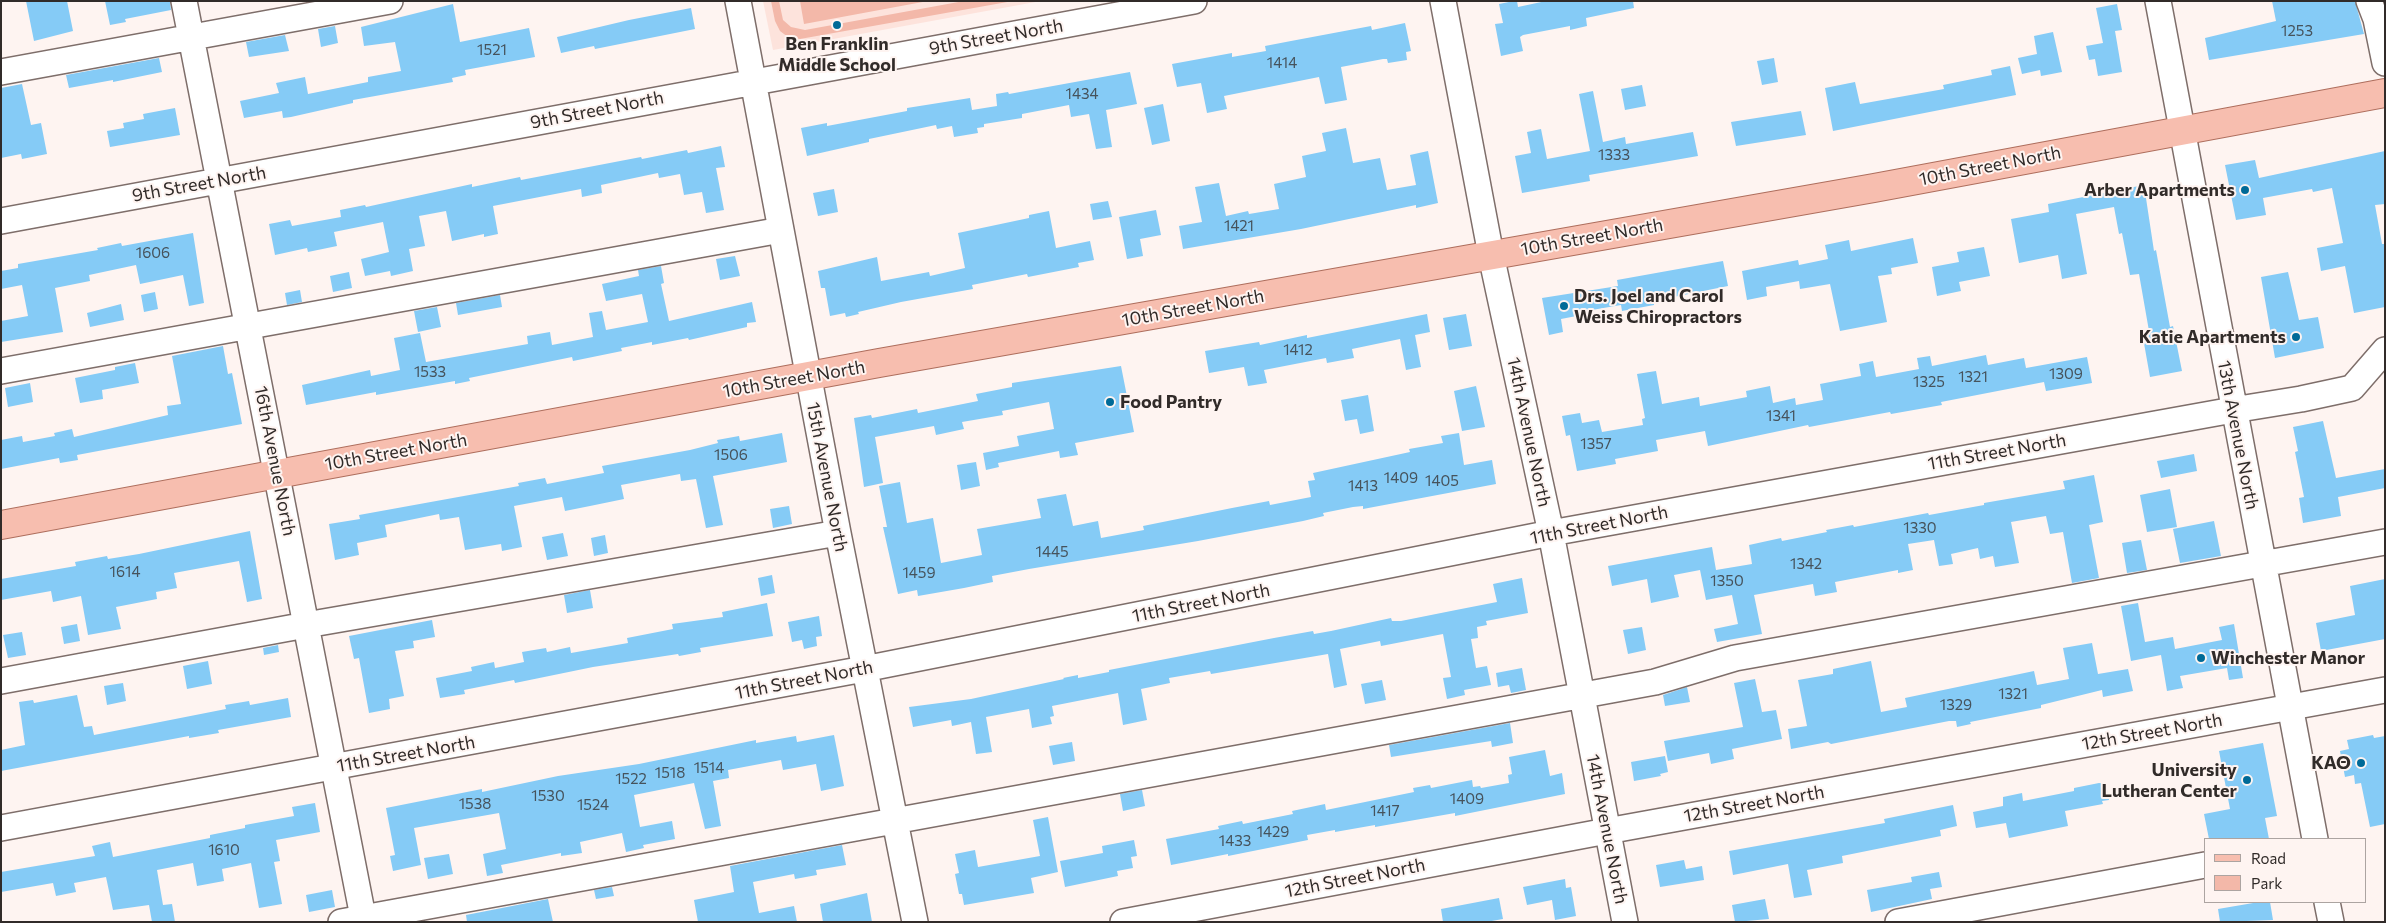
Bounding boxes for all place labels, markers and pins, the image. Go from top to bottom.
marker: Ben Franklin Middle School [831,19,843,31]
place label: Ben Franklin Middle School [778,33,896,76]
place label: Arber Apartments [2084,179,2235,201]
marker: Arber Apartments [2239,184,2251,196]
place label: Drs. Joel and Carol Weiss Chiropractors [1574,285,1742,328]
marker: Drs. Joel and Carol Weiss Chiropractors [1558,300,1570,312]
place label: Katie Apartments [2139,326,2286,348]
marker: Katie Apartments [2290,331,2302,343]
place label: Food Pantry [1120,391,1222,413]
marker: Food Pantry [1104,396,1116,408]
place label: Winchester Manor [2211,647,2365,669]
marker: Winchester Manor [2195,652,2207,664]
place label: ΚΑΘ [2311,752,2351,774]
marker: ΚΑΘ [2355,757,2367,769]
place label: University Lutheran Center [2102,759,2237,802]
marker: University Lutheran Center [2241,774,2253,786]

